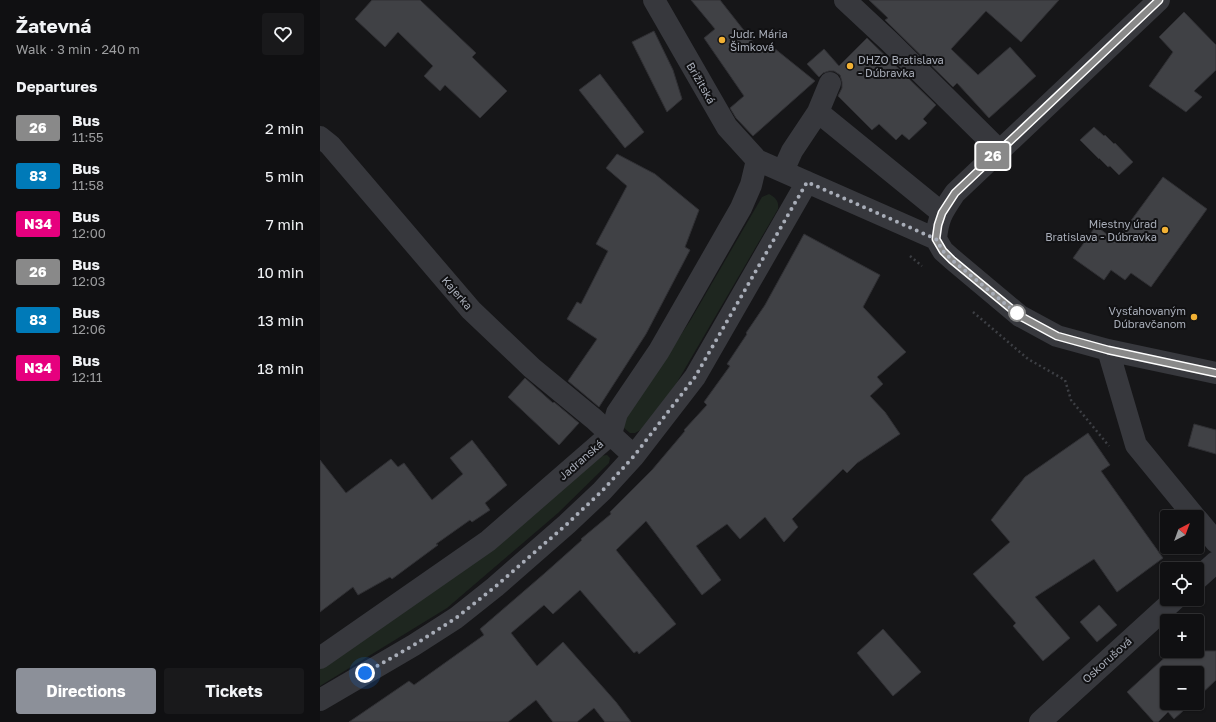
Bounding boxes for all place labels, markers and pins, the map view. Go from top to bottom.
place label: Judr. Mária Šimková [730,27,788,53]
marker: Judr. Mária Šimková [717,35,727,45]
place label: DHZO Bratislava - Dúbravka [858,53,944,79]
marker: DHZO Bratislava - Dúbravka [845,61,855,71]
place label: Miestny úrad Bratislava - Dúbravka [1045,217,1157,243]
marker: Miestny úrad Bratislava - Dúbravka [1160,225,1170,235]
unlabelled marker [1008,304,1026,322]
place label: Vysťahovaným Dúbravčanom [1108,304,1186,330]
marker: Vysťahovaným Dúbravčanom [1189,312,1199,322]

